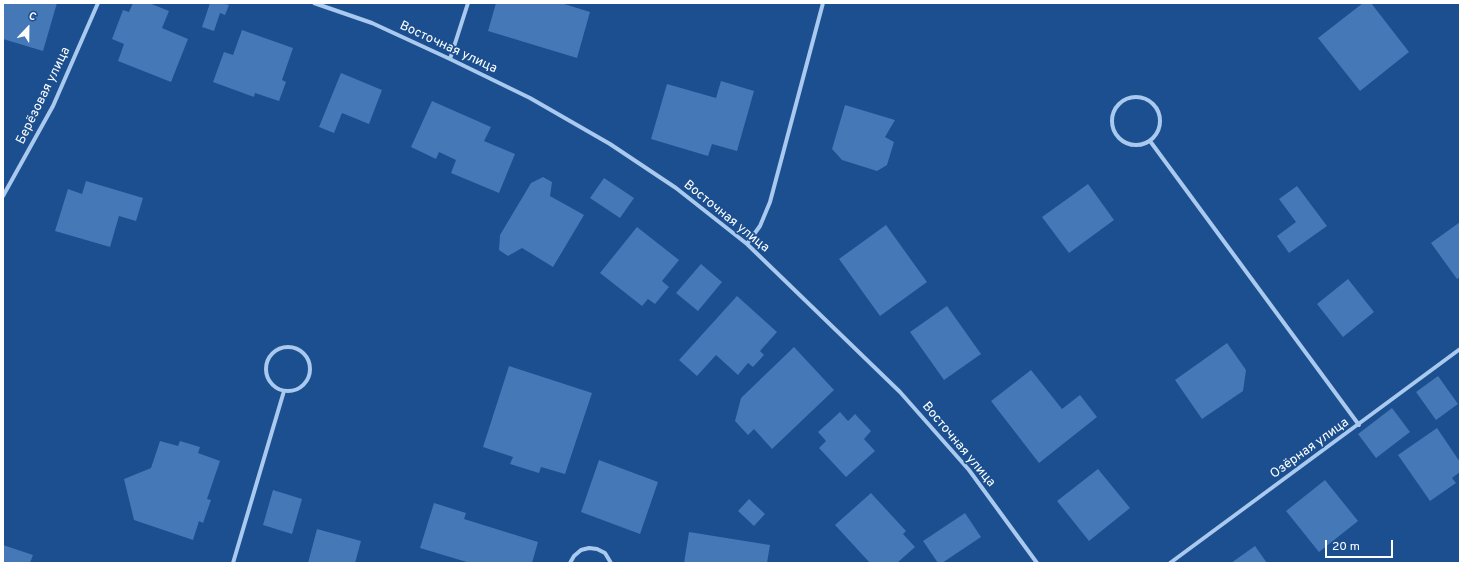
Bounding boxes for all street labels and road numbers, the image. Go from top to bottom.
street label: Восточная улица [397,19,499,77]
street label: Берёзовая улица [14,45,74,147]
street label: Восточная улица [680,178,772,256]
street label: Восточная улица [918,399,998,491]
street label: Озёрная улица [1268,415,1352,483]

